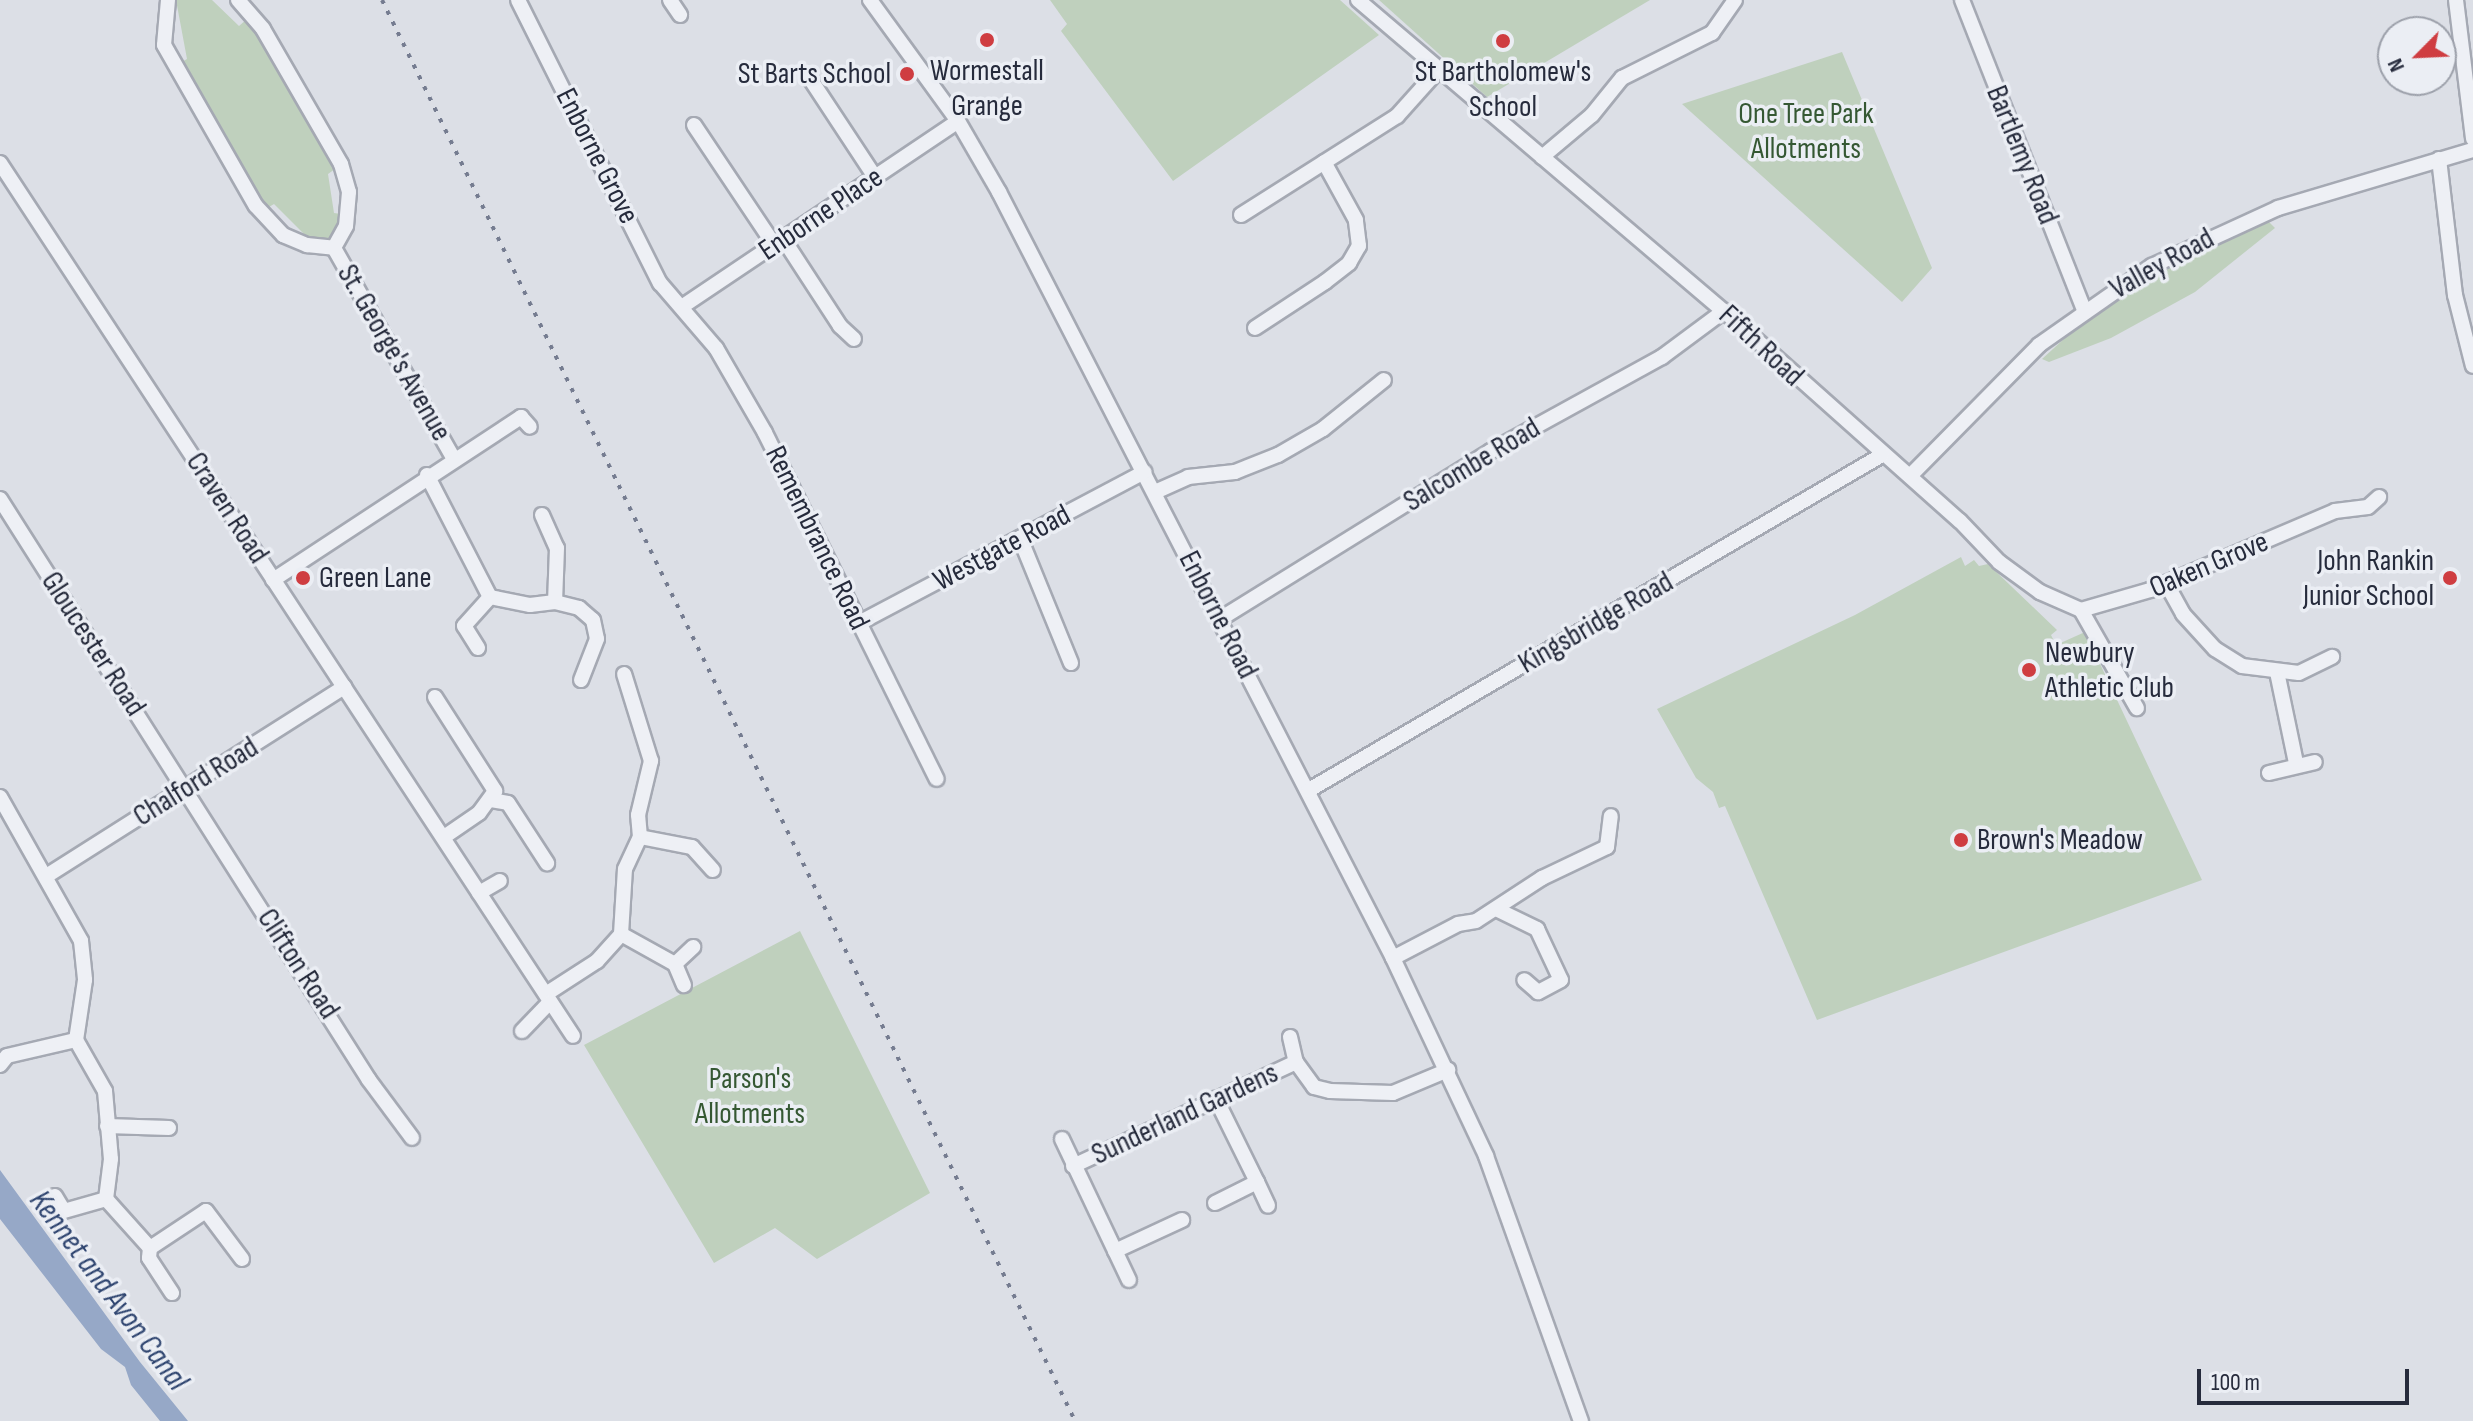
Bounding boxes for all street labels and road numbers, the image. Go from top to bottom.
street label: Bartlemy Road [1978,80,2066,230]
street label: Enborne Grove [548,82,646,230]
street label: Enborne Place [752,159,890,269]
street label: Valley Road [2104,221,2220,307]
street label: St. George's Avenue [329,258,459,448]
street label: Fifth Road [1711,298,1811,394]
street label: Salcombe Road [1397,410,1547,520]
street label: Remembrance Road [757,440,877,636]
street label: Craven Road [178,446,276,570]
street label: Westgate Road [927,497,1077,599]
street label: Oaken Grove [2144,524,2274,606]
street label: Enborne Road [1171,545,1265,685]
street label: Kingsbridge Road [1512,564,1680,682]
street label: Gloucester Road [33,565,153,723]
street label: Chalford Road [127,730,265,834]
street label: Clifton Road [249,902,347,1026]
street label: Sunderland Gardens [1086,1055,1284,1173]

